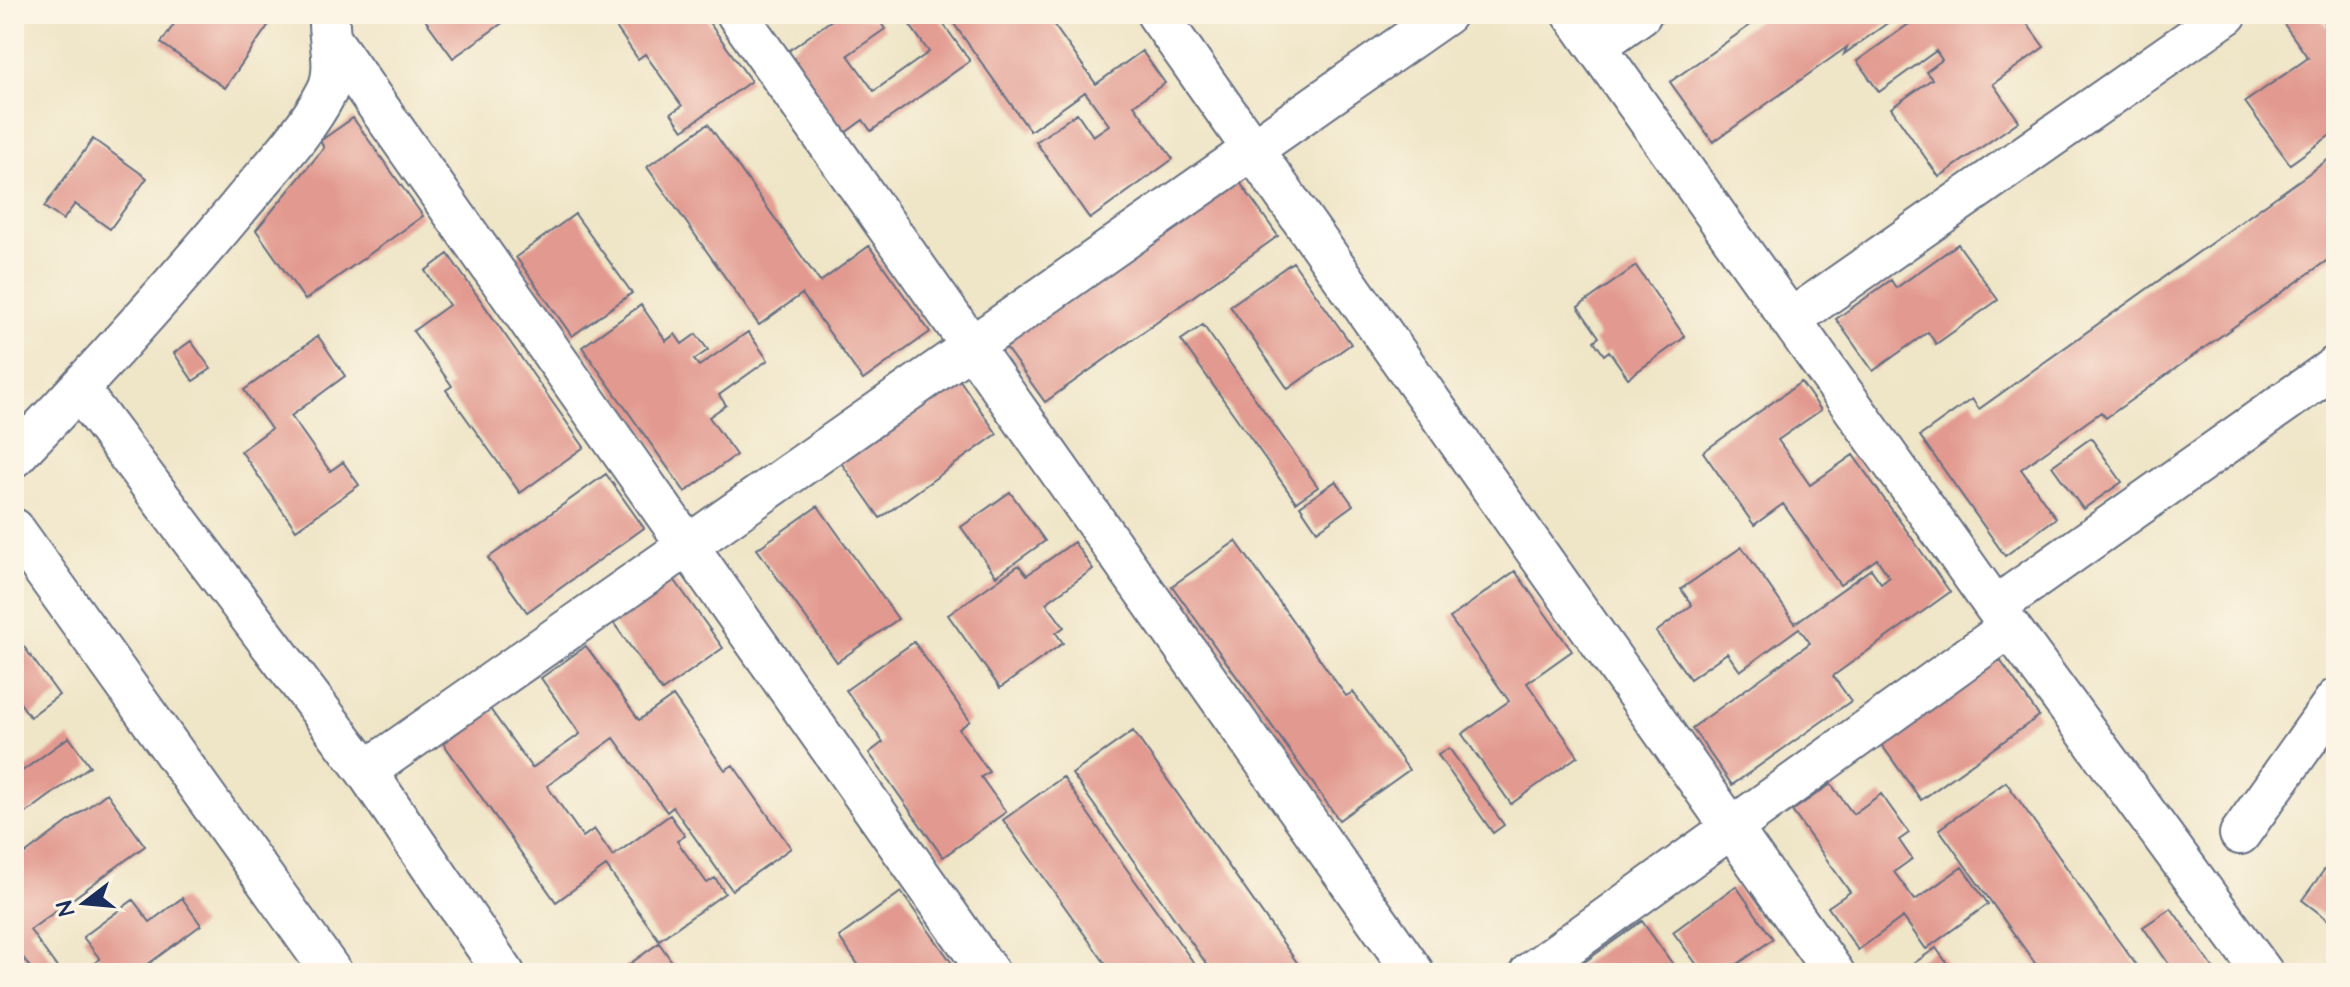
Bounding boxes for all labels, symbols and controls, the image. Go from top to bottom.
north arrow [44,863,124,943]
text: N [49,897,83,919]

